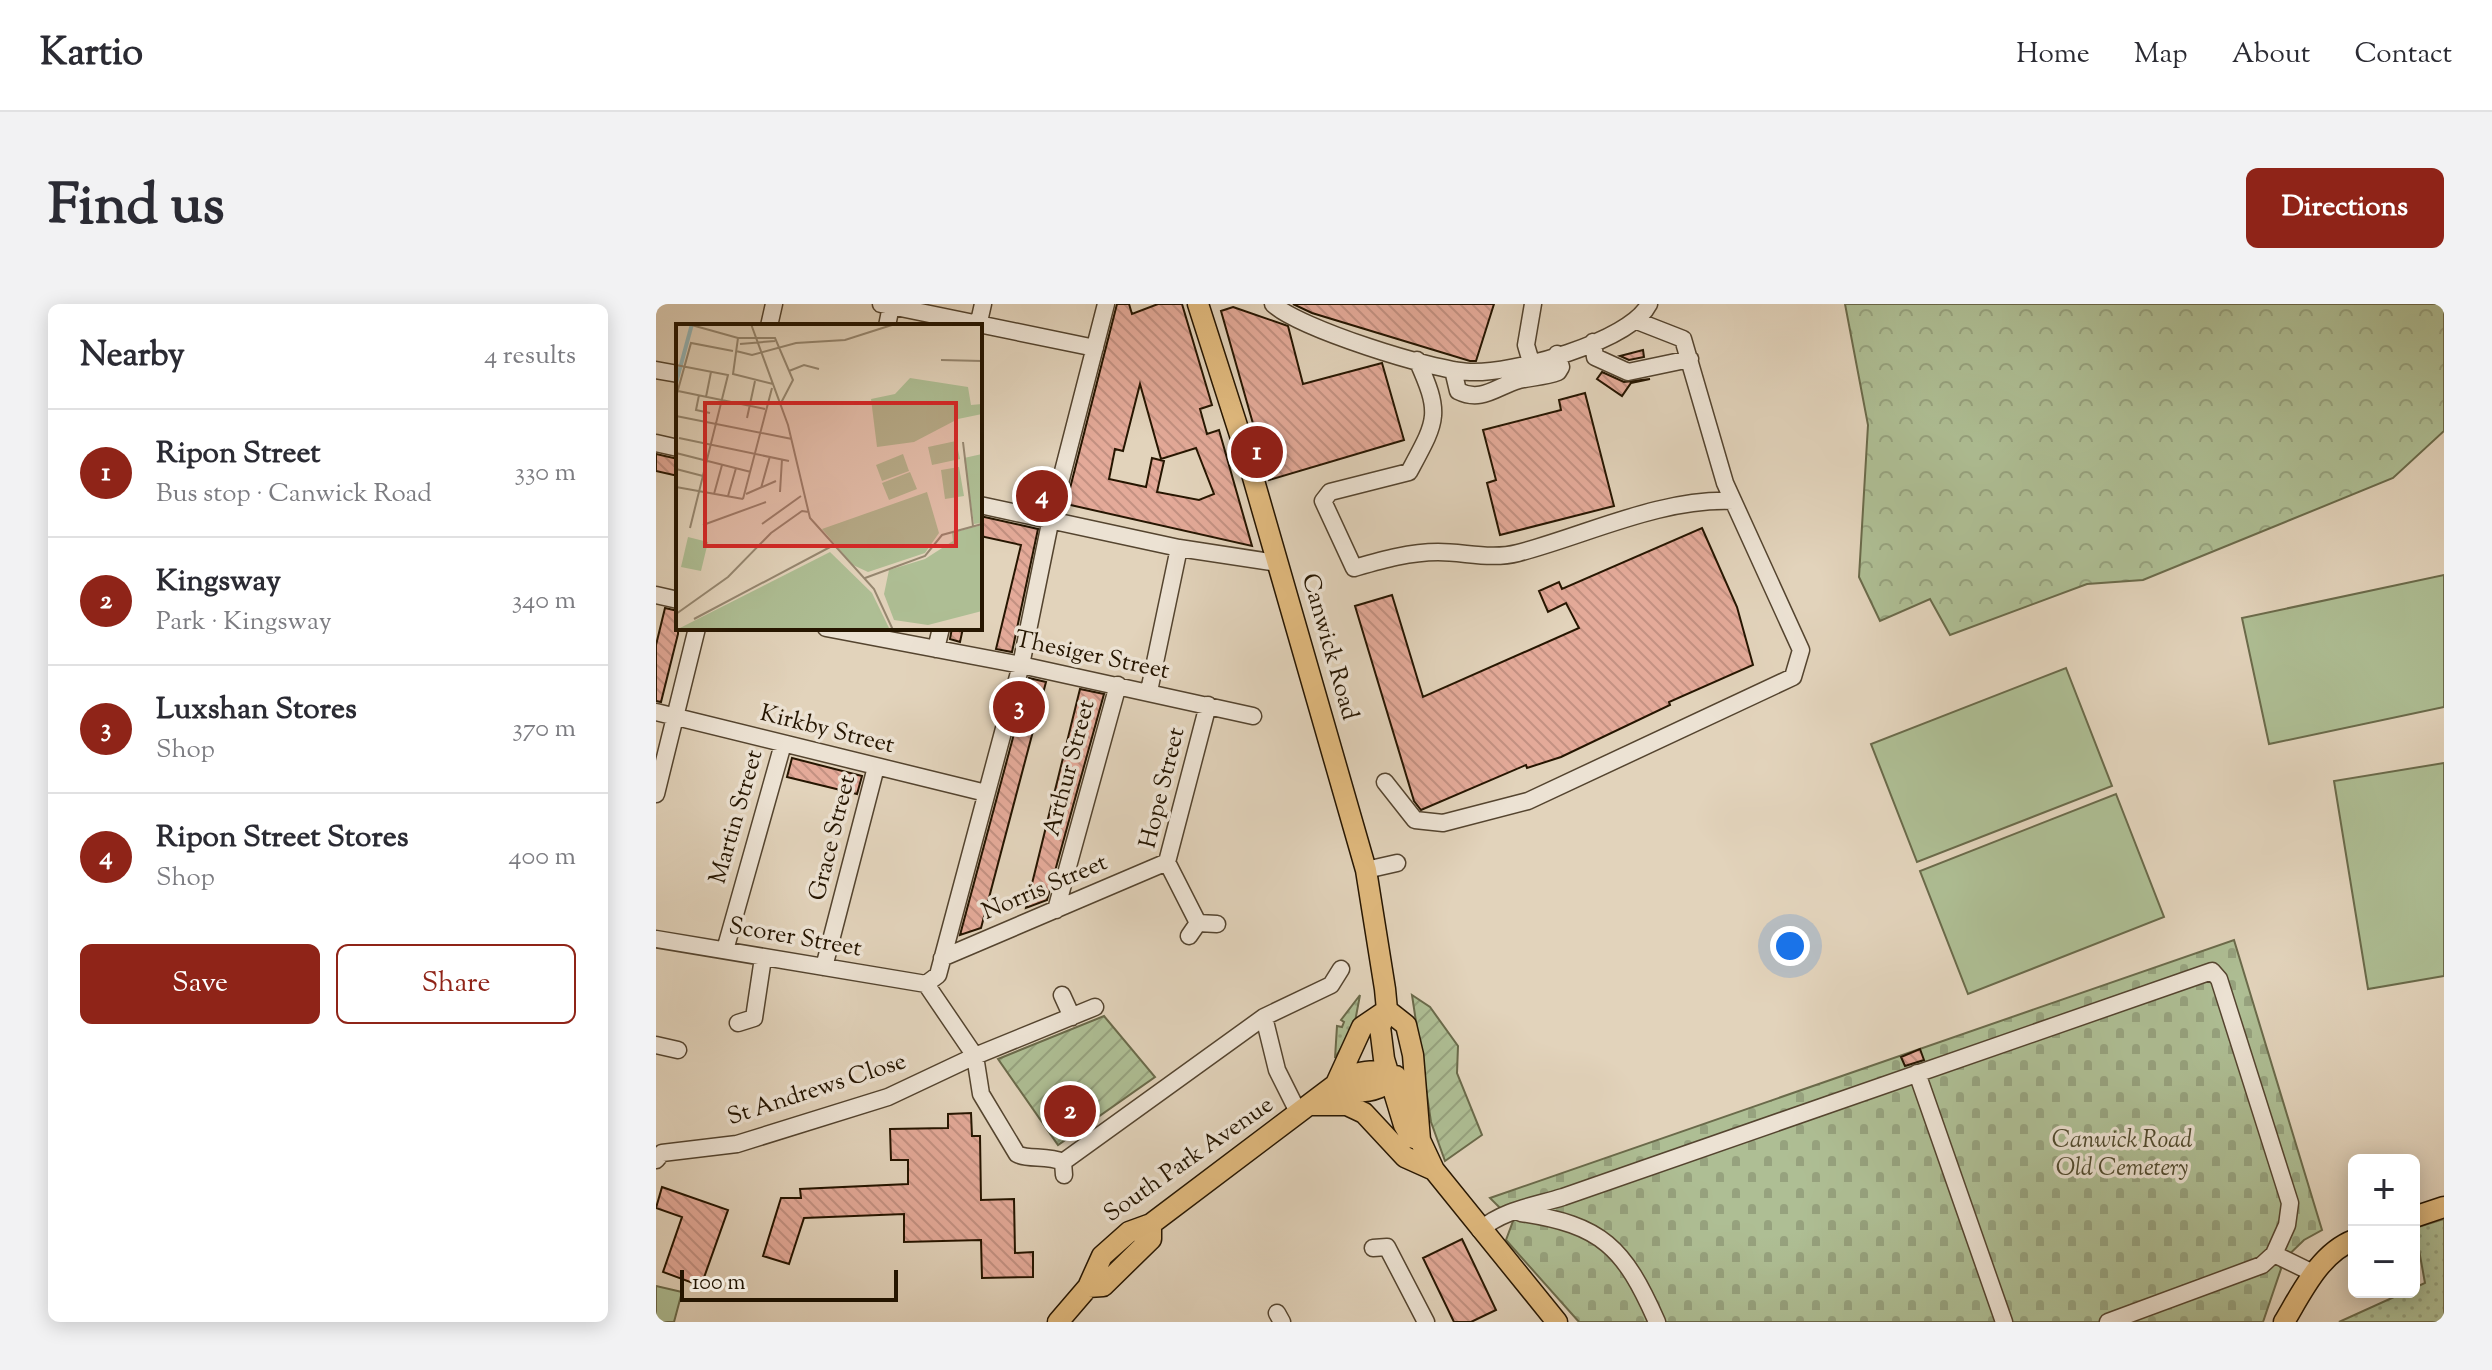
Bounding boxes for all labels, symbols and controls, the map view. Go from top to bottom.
text: Kartio [40,28,143,82]
text: Home [2016,35,2090,75]
text: Map [2134,35,2188,75]
text: About [2232,35,2310,75]
text: Contact [2354,35,2452,75]
text: Find us [48,168,224,249]
button: Directions [2246,168,2444,248]
inset map [676,324,982,630]
text: Nearby [80,332,185,381]
text: 4 results [484,338,576,375]
pin: 1 [1231,422,1283,482]
text: Ripon Street [156,433,321,476]
text: 1 [102,455,110,492]
text: 330 m [514,455,576,492]
pin: 4 [1016,466,1068,526]
text: Bus stop · Canwick Road [156,476,432,513]
text: Kingsway [156,561,281,604]
street label: Canwick Road [1292,570,1366,725]
text: 2 [100,583,112,620]
text: 340 m [512,583,576,620]
text: Park · Kingsway [156,604,332,641]
street label: Thesiger Street [1012,623,1172,689]
pin: 3 [993,677,1045,737]
text: Luxshan Stores [156,689,357,732]
street label: Arthur Street [1035,696,1105,840]
street label: Kirkby Street [756,697,898,763]
text: 3 [101,711,111,748]
text: 370 m [512,711,576,748]
street label: Hope Street [1132,724,1194,852]
text: Shop [156,732,215,769]
street label: Martin Street [702,746,772,888]
street label: Grace Street [801,772,865,904]
text: Ripon Street Stores [156,817,409,860]
text: 4 [99,839,113,876]
text: 400 m [509,839,576,876]
street label: Norris Street [977,846,1113,930]
text: Shop [156,860,215,897]
street label: Scorer Street [726,910,864,966]
your location [1770,926,1810,966]
button: Save [80,944,320,1024]
button: Share [336,944,576,1024]
street label: St Andrews Close [723,1045,911,1135]
pin: 2 [1044,1081,1096,1141]
street label: South Park Avenue [1097,1089,1281,1231]
park label: Canwick Road Old Cemetery [2052,1124,2192,1186]
map controls [2348,1154,2420,1298]
button: + [2348,1154,2420,1226]
button: − [2348,1226,2420,1298]
scale bar [680,1266,898,1302]
text: 100 m [692,1268,745,1300]

